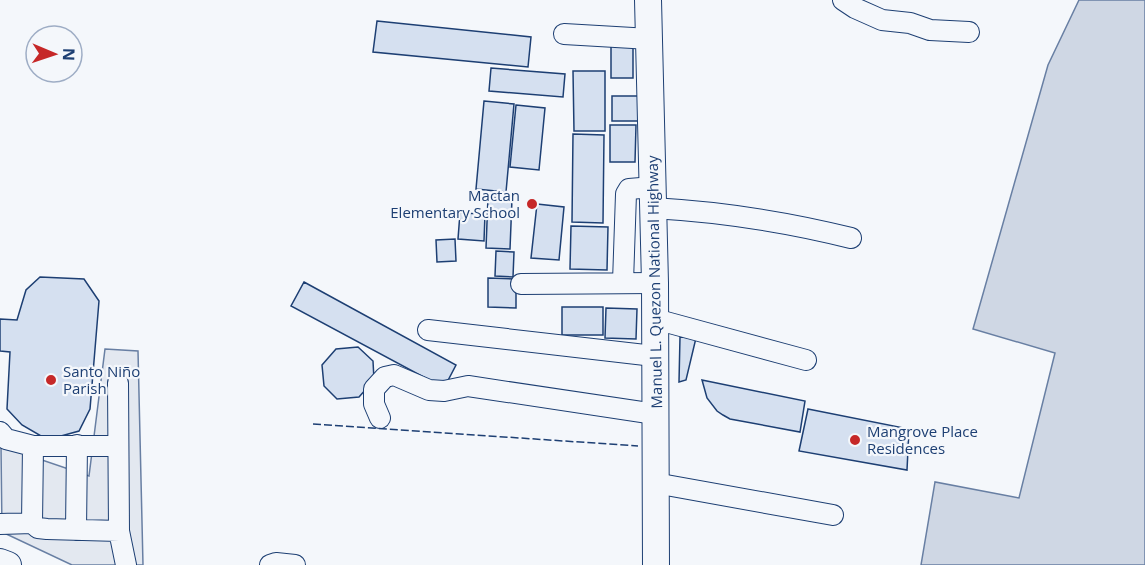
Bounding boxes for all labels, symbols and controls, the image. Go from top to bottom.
north arrow [24,24,84,84]
text: N [58,48,80,61]
street label: Manuel L. Quezon National Highway [642,155,666,409]
place label: Mactan Elementary School [390,185,520,222]
marker: Mactan Elementary School [525,197,539,211]
place label: Santo Niño Parish [63,361,140,398]
marker: Santo Niño Parish [44,373,58,387]
place label: Mangrove Place Residences [867,421,978,458]
marker: Mangrove Place Residences [848,433,862,447]

